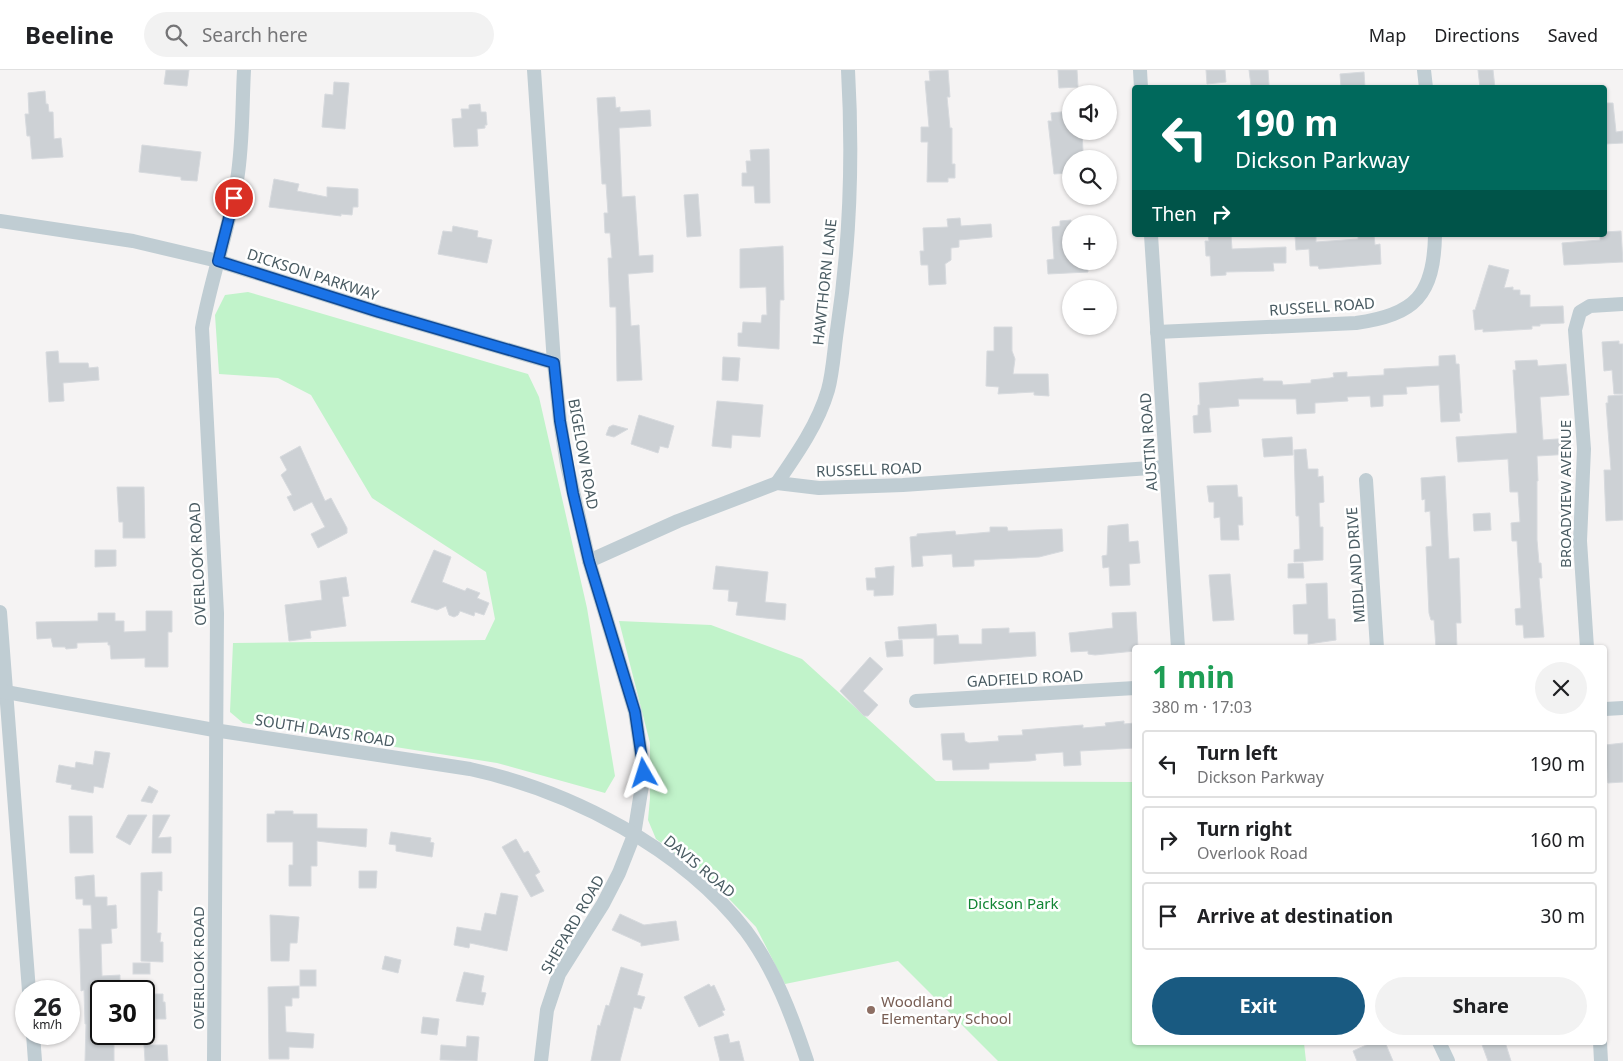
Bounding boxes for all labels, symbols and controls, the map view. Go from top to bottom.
search box [144,12,494,57]
text: Beeline [25,18,114,51]
icon: search [162,21,190,49]
text: Search here [202,22,308,48]
text: Map [1369,23,1406,47]
text: Directions [1434,23,1520,47]
text: Saved [1548,23,1598,47]
map controls [1062,85,1117,335]
button: sound [1062,85,1117,140]
text: 190 m [1235,99,1338,146]
icon: left [1152,105,1217,170]
text: Dickson Parkway [1235,144,1410,174]
button: search [1062,150,1117,205]
pin [213,177,255,219]
icon: arrive [220,184,248,212]
icon: right [1207,200,1235,228]
text: Then [1152,201,1197,227]
button: + [1062,215,1117,270]
street label: HAWTHORN LANE [807,218,841,346]
street label: DICKSON PARKWAY [245,243,382,305]
button: − [1062,280,1117,335]
street label: RUSSELL ROAD [1268,292,1376,320]
street label: AUSTIN ROAD [1135,392,1161,492]
street label: BIGELOW ROAD [564,397,604,511]
street label: BROADVIEW AVENUE [1555,420,1575,568]
street label: RUSSELL ROAD [816,457,922,481]
street label: OVERLOOK ROAD [184,502,210,626]
street label: MIDLAND DRIVE [1341,506,1369,624]
text: 1 min [1152,656,1235,697]
button: close [1535,662,1587,714]
street label: GADFIELD ROAD [966,665,1084,691]
text: 380 m · 17:03 [1152,696,1252,718]
street label: SOUTH DAVIS ROAD [254,709,396,751]
text: Turn left [1197,740,1278,766]
position arrow [617,746,669,798]
icon: left [1154,750,1182,778]
text: 190 m [1530,751,1585,777]
text: Dickson Parkway [1197,766,1324,788]
text: Turn right [1197,816,1292,842]
icon: right [1154,826,1182,854]
text: 160 m [1530,827,1585,853]
street label: DAVIS ROAD [660,830,740,902]
text: Overlook Road [1197,842,1308,864]
street label: SHEPARD ROAD [536,871,608,977]
park label: Dickson Park [967,893,1059,913]
icon: arrive [1154,902,1182,930]
text: Arrive at destination [1197,903,1393,929]
text: 30 m [1541,903,1585,929]
street label: OVERLOOK ROAD [188,906,208,1030]
button: Exit [1152,977,1365,1035]
button: Share [1375,977,1587,1035]
speed limit sign: 30 [90,980,155,1045]
text: 26 [33,989,62,1023]
place label: Woodland Elementary School [881,991,1012,1028]
marker: Woodland Elementary School [865,1004,877,1016]
text: km/h [33,1016,62,1033]

